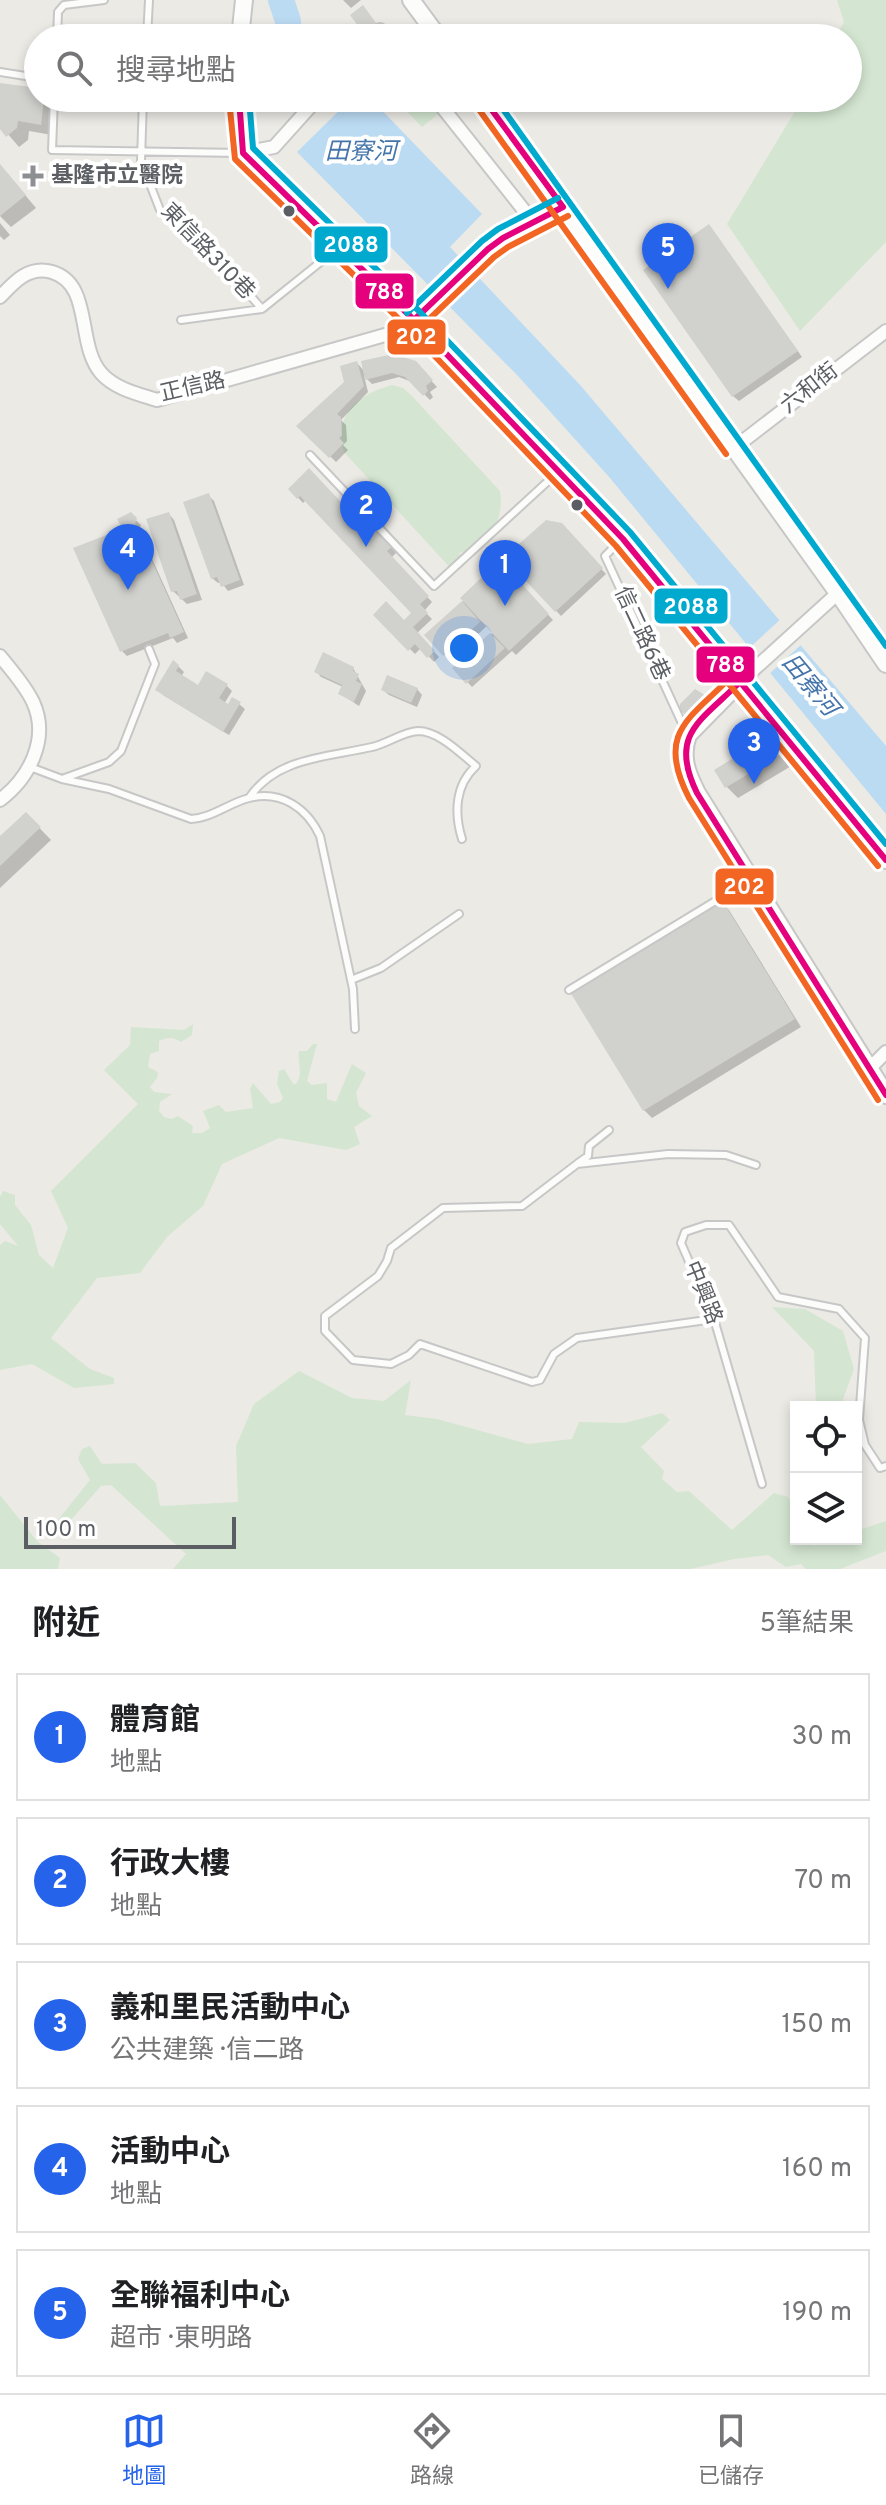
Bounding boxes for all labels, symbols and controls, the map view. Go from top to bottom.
search box [24,24,862,112]
icon: search [52,46,96,90]
text: 搜尋地點 [116,54,236,91]
water label: 田寮河 [325,138,401,168]
place label: 基隆市立醫院 [51,163,183,190]
marker: 基隆市立醫院 [22,165,44,187]
street label: 東信路310巷 [154,198,260,306]
unlabelled marker [281,203,297,219]
pin: 5 [642,223,694,289]
line badge: 2088 [313,225,389,264]
text: 2088 [323,233,379,260]
line badge: 788 [354,272,415,310]
text: 788 [366,280,404,307]
line badge: 202 [386,318,447,356]
text: 202 [395,325,437,352]
street label: 六和街 [776,358,844,420]
street label: 正信路 [158,367,228,409]
pin: 2 [340,481,392,547]
unlabelled marker [569,497,585,513]
pin: 4 [102,524,154,590]
pin: 1 [479,540,531,606]
street label: 信二路6巷 [607,582,675,686]
line badge: 2088 [653,587,729,625]
text: 2088 [663,595,719,622]
your location [444,628,484,668]
line badge: 788 [695,645,756,684]
water label: 田寮河 [774,649,846,726]
text: 788 [707,653,745,680]
pin: 3 [728,718,780,784]
line badge: 202 [714,867,775,906]
text: 202 [723,875,765,902]
street label: 中興路 [677,1257,727,1329]
map controls [790,1401,862,1545]
button: locate [790,1401,862,1473]
button: layers [790,1473,862,1545]
scale bar [24,1513,236,1549]
text: 100 m [36,1517,96,1544]
text: 附近 [32,1604,100,1647]
text: 5筆結果 [760,1608,854,1641]
text: 體育館 [110,1703,200,1740]
text: 1 [55,1721,65,1754]
text: 30 m [792,1721,852,1754]
text: 地點 [110,1747,162,1780]
text: 行政大樓 [110,1847,230,1884]
text: 2 [52,1865,68,1898]
text: 70 m [794,1865,852,1898]
text: 地點 [110,1891,162,1924]
text: 義和里民活動中心 [110,1991,350,2028]
text: 3 [52,2009,68,2042]
text: 150 m [781,2009,852,2042]
text: 公共建築 · 信二路 [110,2035,304,2068]
text: 活動中心 [110,2135,230,2172]
text: 4 [52,2153,68,2186]
text: 160 m [782,2153,852,2186]
text: 地點 [110,2179,162,2212]
text: 全聯福利中心 [110,2279,290,2316]
text: 5 [52,2297,68,2330]
text: 190 m [782,2297,852,2330]
text: 超市 · 東明路 [110,2323,252,2356]
tab: 地圖 [122,2409,166,2491]
tab: 路線 [410,2409,454,2491]
tab: 已儲存 [698,2409,764,2491]

